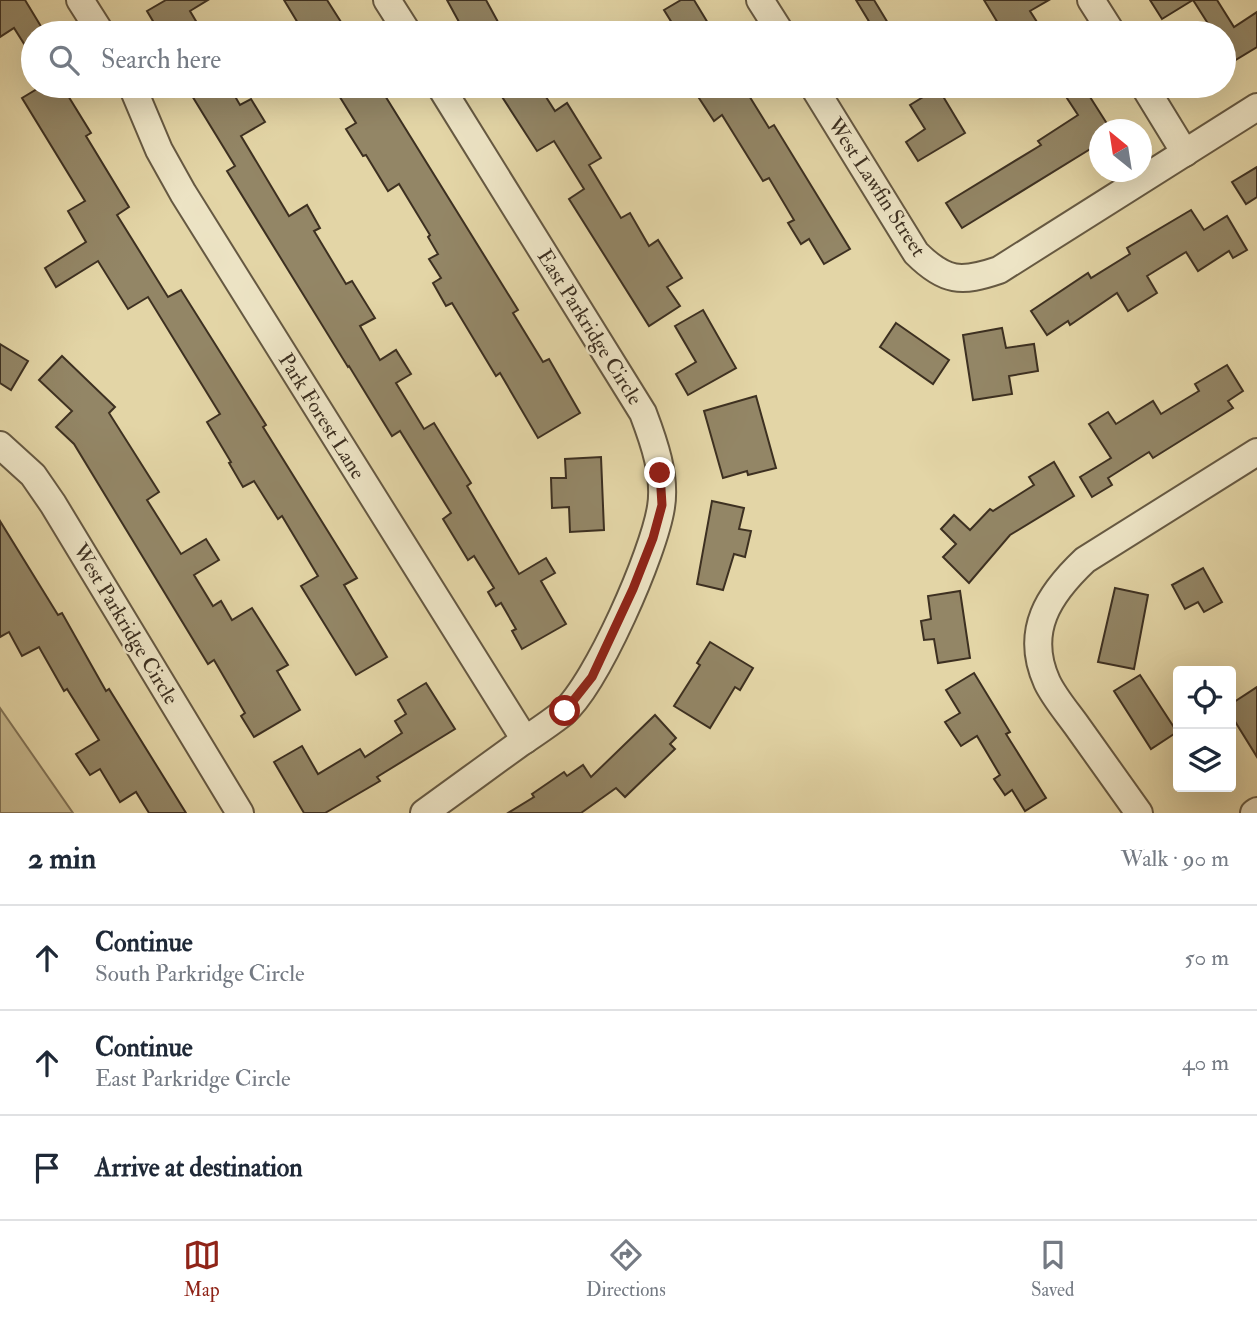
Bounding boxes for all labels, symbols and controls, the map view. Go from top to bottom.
search box [21,21,1236,98]
icon: search [45,41,83,79]
text: Search here [101,44,221,76]
street label: West Lawfin Street [821,112,932,262]
north arrow [1089,119,1152,182]
street label: East Parkridge Circle [531,244,648,410]
street label: Park Forest Lane [272,348,371,485]
route end [644,457,675,488]
street label: West Parkridge Circle [66,538,184,710]
map controls [1173,666,1236,792]
button: locate [1173,666,1236,729]
route start [549,695,580,726]
button: layers [1173,729,1236,792]
text: 2 min [28,840,96,877]
text: Walk · 90 m [1121,844,1229,873]
text: Continue [95,927,193,959]
icon: ahead [28,939,66,977]
text: 50 m [1185,943,1229,972]
text: South Parkridge Circle [95,959,305,988]
text: Continue [95,1032,193,1064]
icon: ahead [28,1044,66,1082]
text: 40 m [1182,1048,1229,1077]
text: East Parkridge Circle [95,1064,291,1093]
icon: arrive [28,1149,66,1187]
text: Arrive at destination [95,1152,303,1184]
tab: Map [183,1236,221,1302]
tab: Directions [586,1236,666,1302]
tab: Saved [1031,1236,1074,1302]

